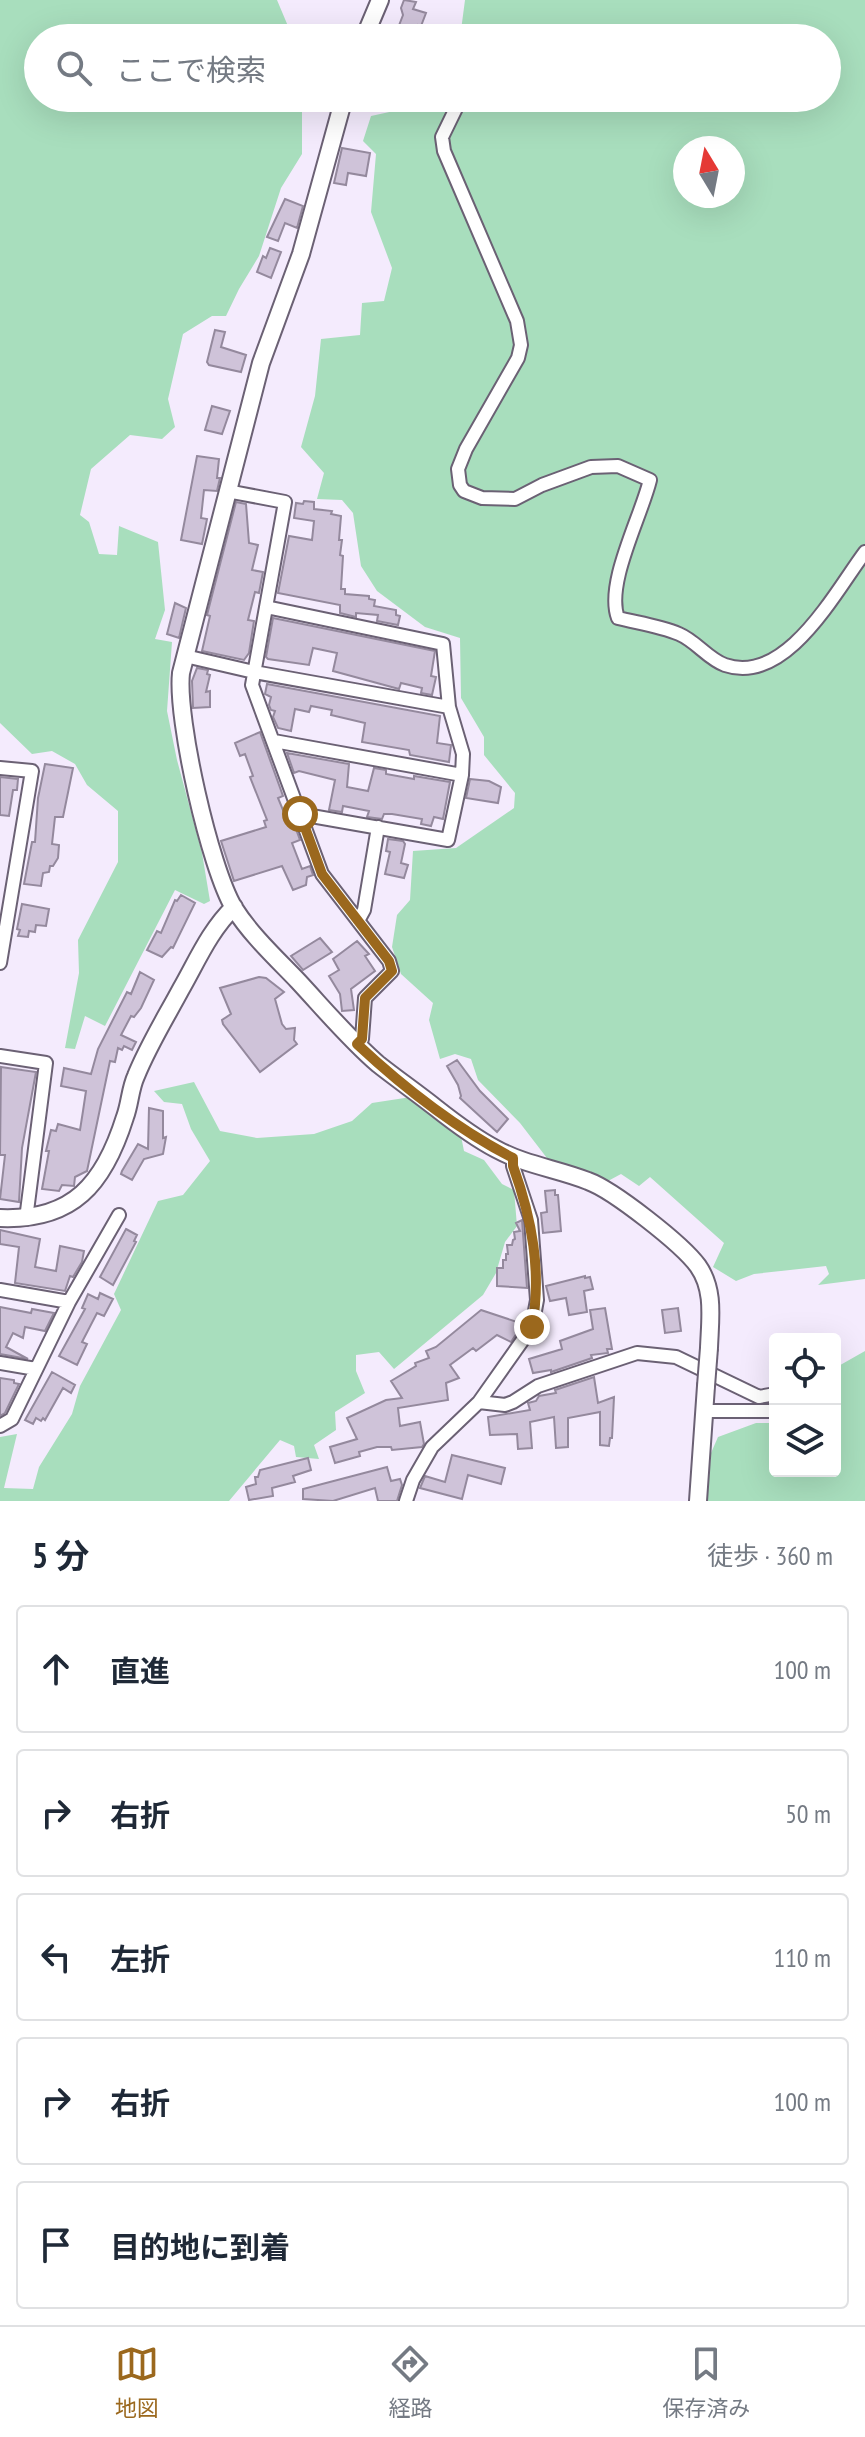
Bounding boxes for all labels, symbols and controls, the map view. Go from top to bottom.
search box [24,24,841,112]
icon: search [52,46,96,90]
text: ここで検索 [116,50,266,89]
north arrow [673,136,745,208]
route start [282,796,318,832]
route end [514,1309,550,1345]
map controls [769,1333,841,1477]
button: locate [769,1333,841,1405]
button: layers [769,1405,841,1477]
text: 5 分 [32,1533,89,1577]
text: 徒歩 · 360 m [707,1539,833,1572]
icon: ahead [34,1647,78,1691]
text: 直進 [110,1651,170,1690]
text: 100 m [773,1653,831,1686]
icon: right [34,1791,78,1835]
text: 右折 [110,1795,170,1834]
text: 50 m [785,1797,831,1830]
icon: left [34,1935,78,1979]
text: 左折 [110,1939,170,1978]
text: 110 m [773,1941,831,1974]
icon: right [34,2079,78,2123]
text: 右折 [110,2083,170,2122]
text: 100 m [773,2085,831,2118]
icon: arrive [34,2223,78,2267]
text: 目的地に到着 [110,2227,290,2266]
tab: 地図 [115,2342,159,2422]
tab: 経路 [388,2342,432,2422]
tab: 保存済み [662,2342,750,2422]

